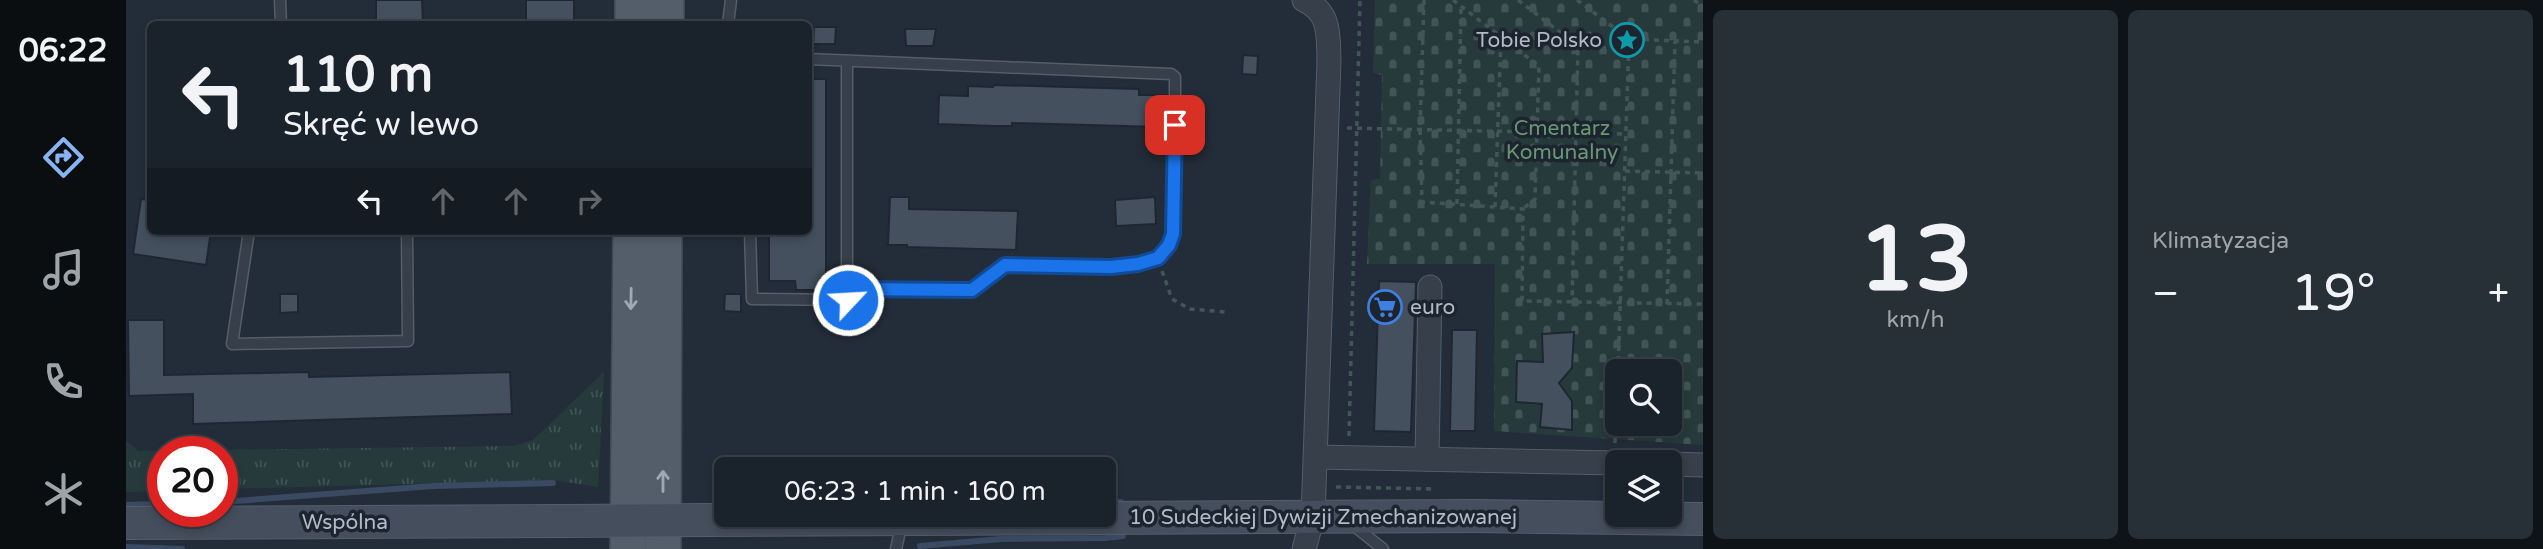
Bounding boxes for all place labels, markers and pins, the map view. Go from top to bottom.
place icon: Tobie Polsko [1608,21,1646,59]
place label: Tobie Polsko [1476,28,1602,53]
pin [1145,95,1205,155]
supermarket icon: euro [1366,288,1404,326]
place label: euro [1410,295,1455,320]

